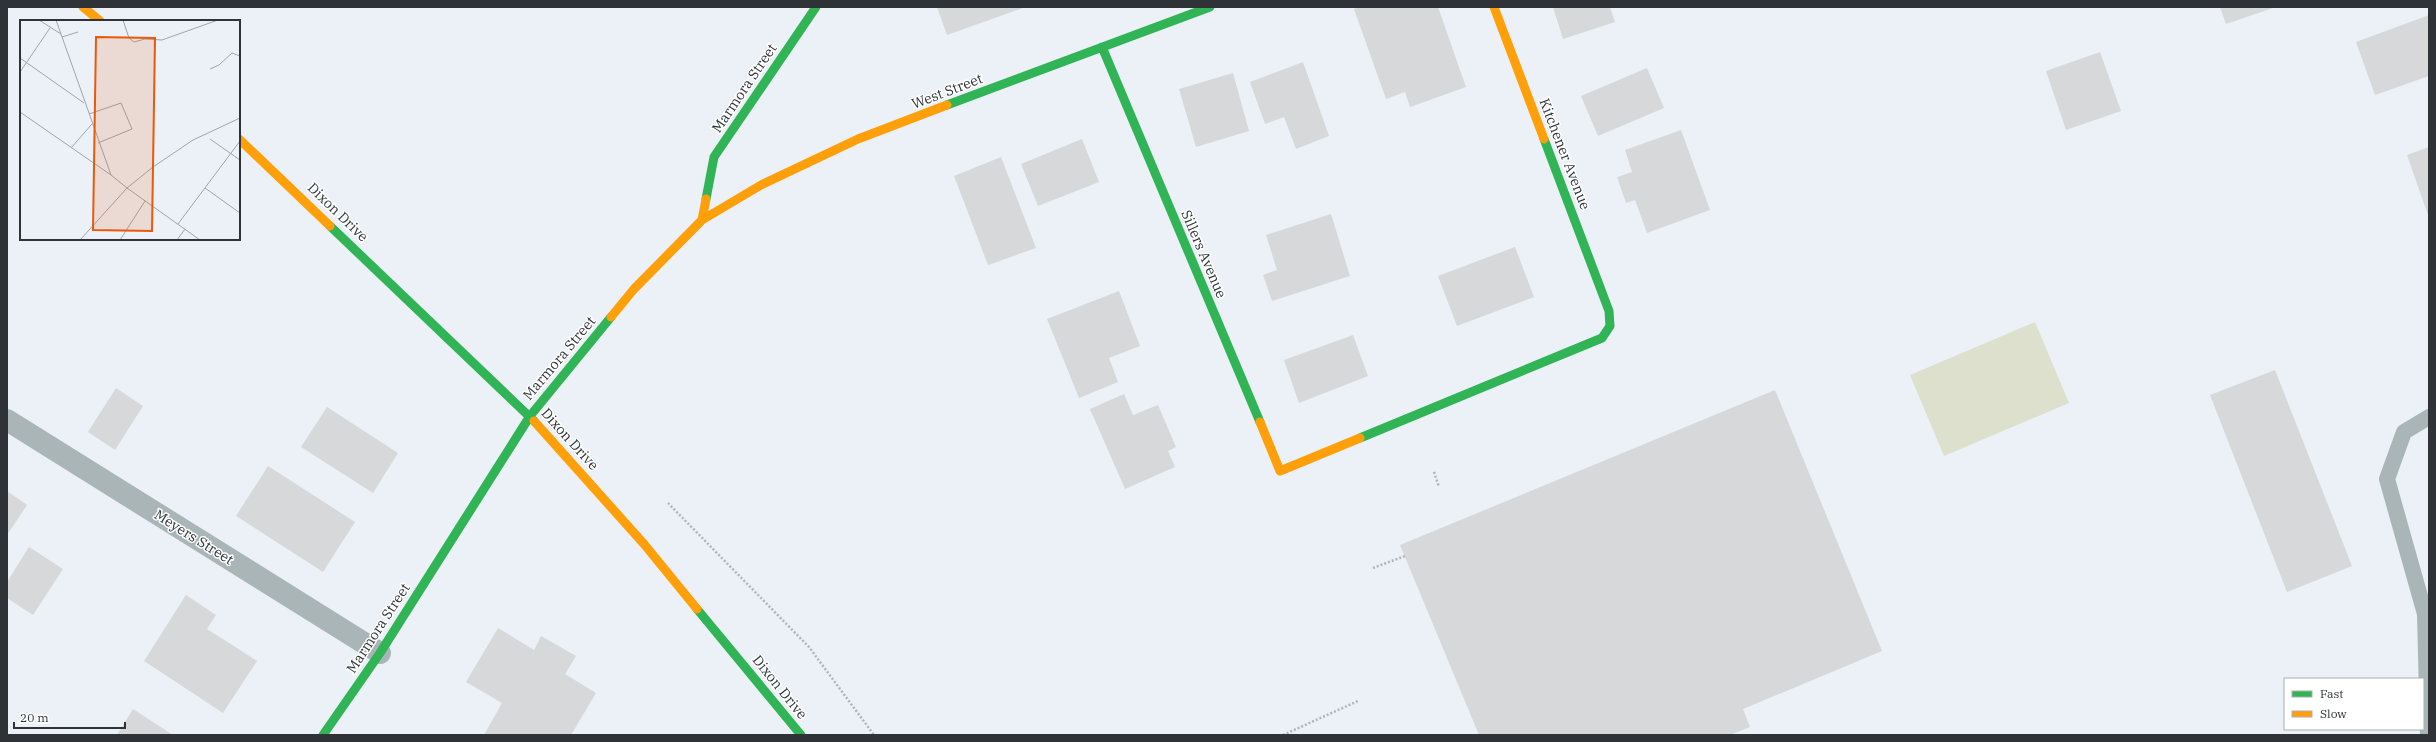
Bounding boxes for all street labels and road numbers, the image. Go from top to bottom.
street label: Marmora Street [708,40,780,136]
street label: West Street [909,69,985,113]
street label: Kitchener Avenue [1535,96,1595,212]
street label: Dixon Drive [304,179,372,245]
street label: Sillers Avenue [1177,207,1231,301]
street label: Marmora Street [519,312,599,404]
street label: Dixon Drive [537,404,603,474]
street label: Meyers Street [151,505,237,569]
street label: Marmora Street [342,580,414,676]
street label: Dixon Drive [749,651,811,723]

